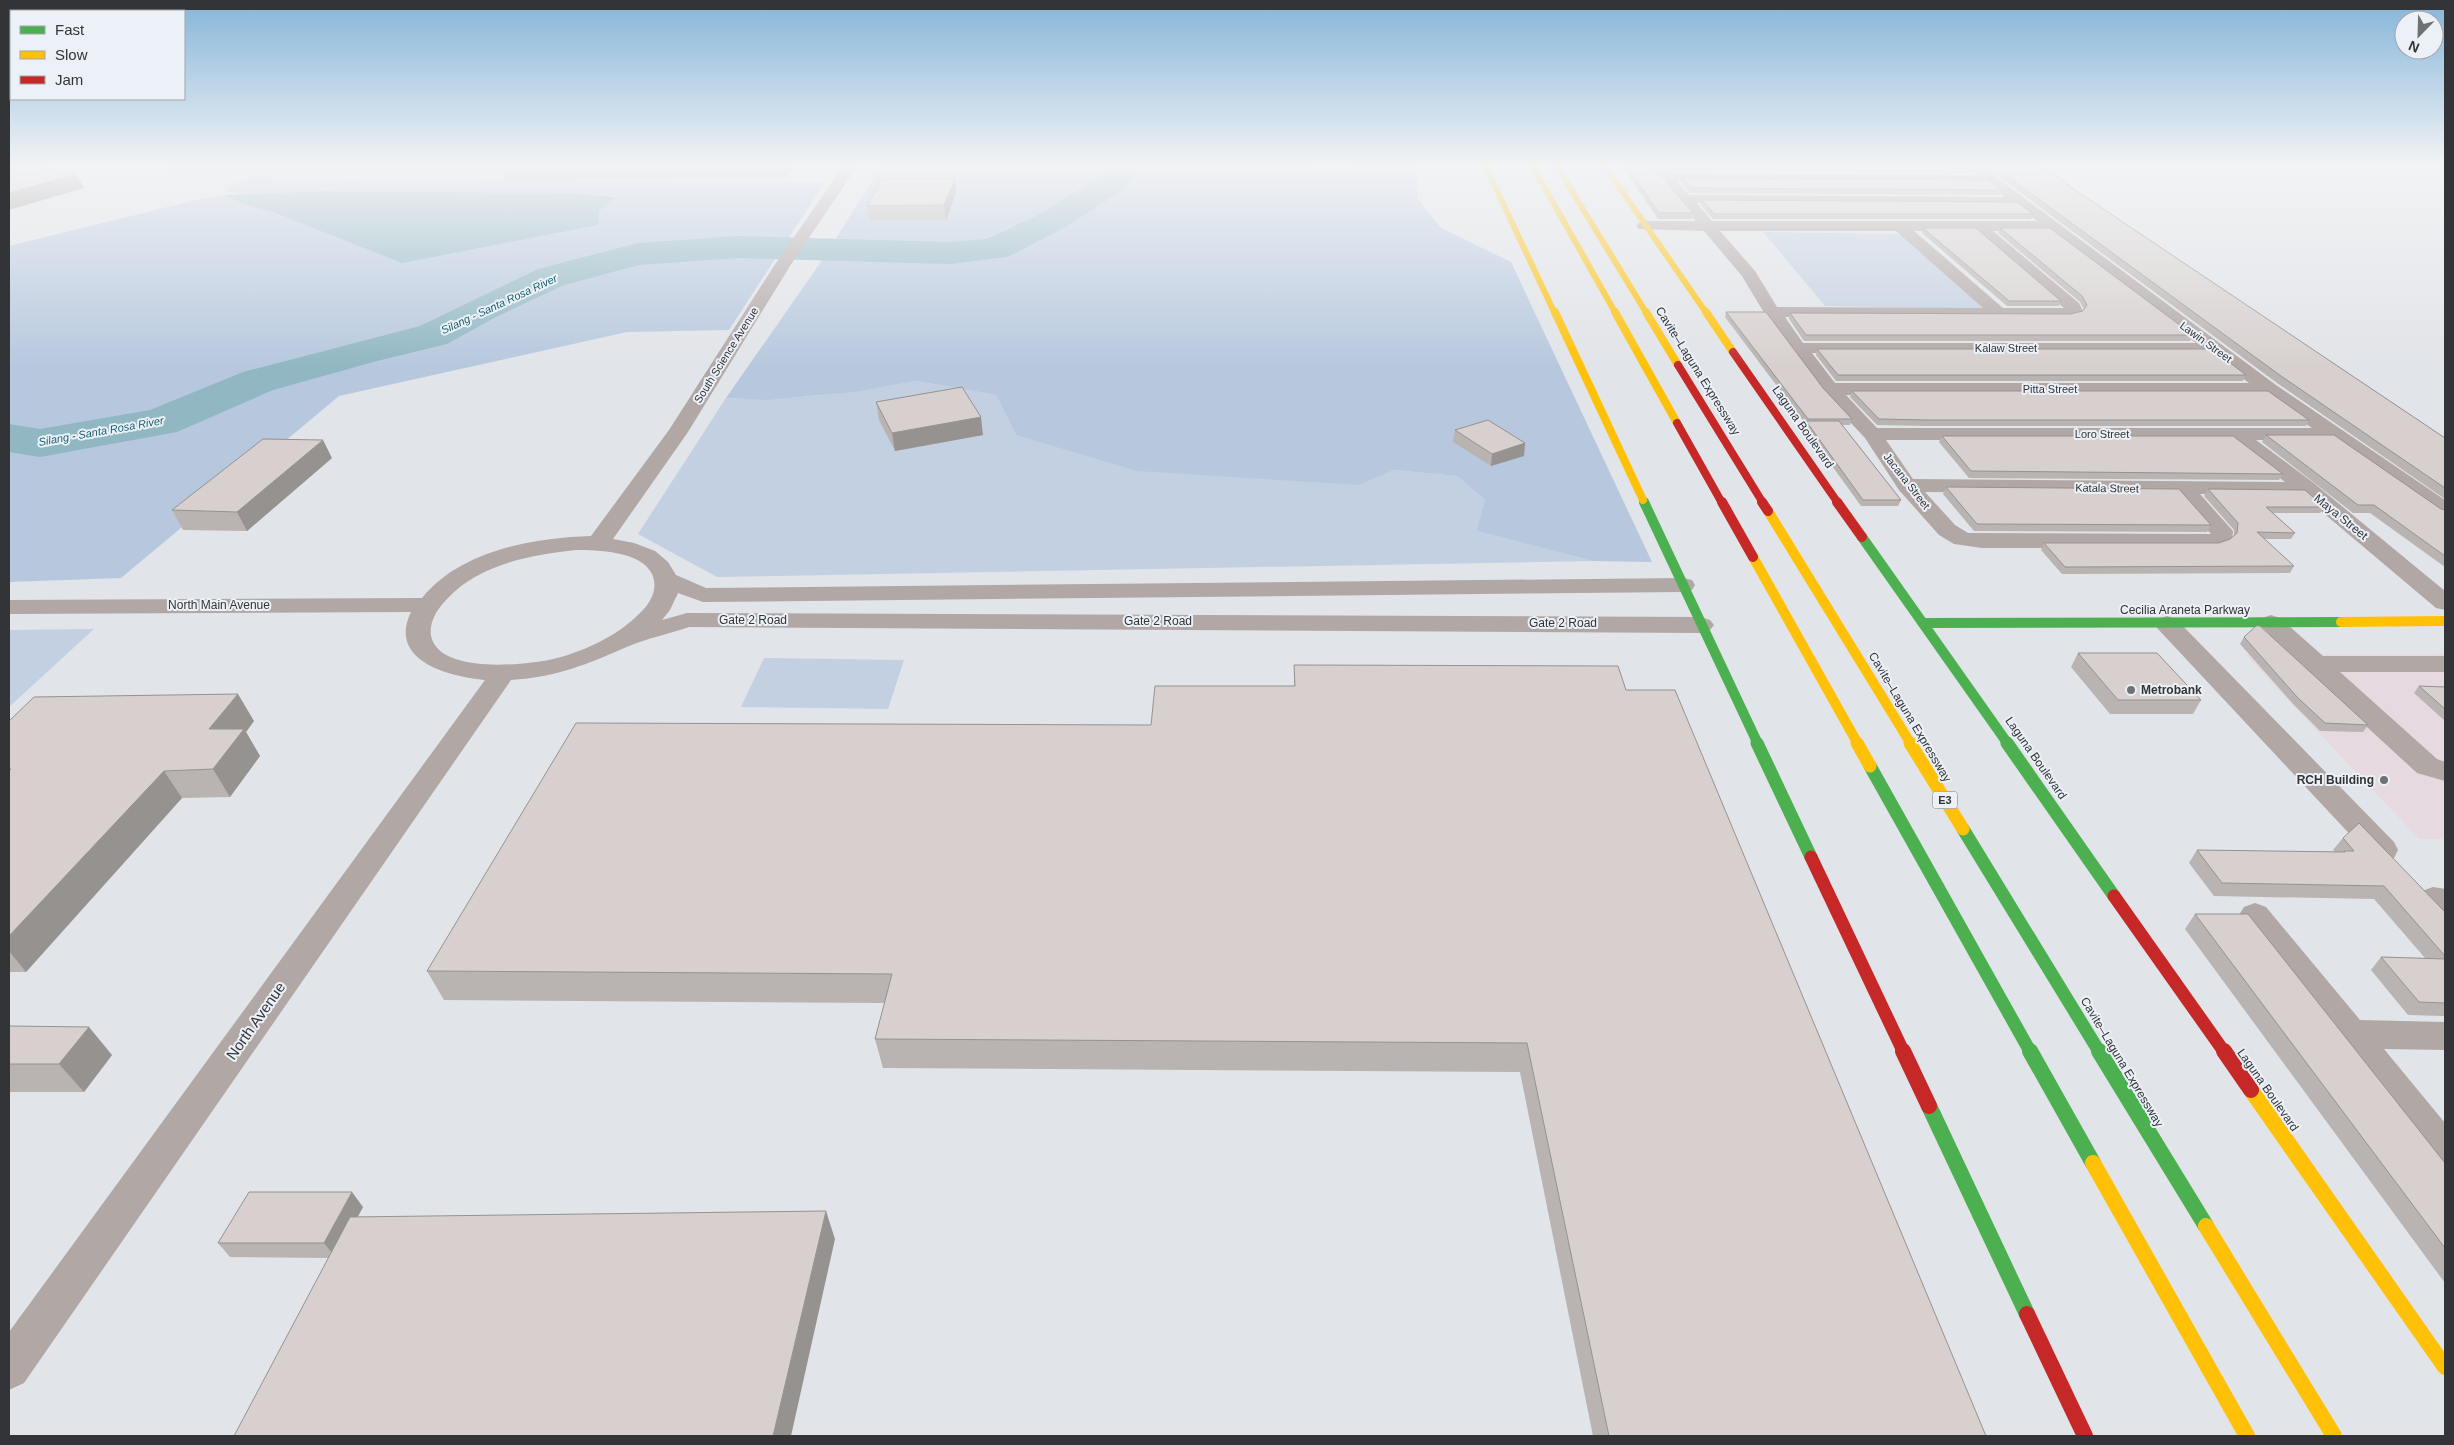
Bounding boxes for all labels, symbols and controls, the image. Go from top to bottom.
legend [10,10,185,100]
north arrow [2394,10,2444,60]
text: Fast [55,21,85,38]
text: N [2406,38,2422,56]
text: Slow [55,46,88,63]
text: Jam [55,71,83,88]
water label: Silang - Santa Rosa River [439,271,560,336]
street label: Cavite–Laguna Expressway [1653,304,1743,438]
street label: South Science Avenue [692,305,760,405]
street label: Lawin Street [2178,319,2234,365]
street label: Kalaw Street [1975,342,2037,354]
street label: Laguna Boulevard [1769,383,1837,471]
street label: Pitta Street [2023,383,2077,395]
water label: Silang - Santa Rosa River [38,414,166,448]
street label: Loro Street [2075,428,2129,440]
street label: Jacana Street [1881,451,1933,511]
street label: Katala Street [2075,481,2139,495]
street label: Maya Street [2311,491,2371,543]
street label: North Main Avenue [168,598,270,612]
street label: Cecilia Araneta Parkway [2120,603,2250,617]
street label: Gate 2 Road [719,613,787,627]
street label: Gate 2 Road [1124,614,1192,628]
street label: Gate 2 Road [1529,616,1597,630]
street label: Cavite–Laguna Expressway [1866,650,1954,784]
place label: Metrobank [2141,683,2202,697]
marker: Metrobank [2125,684,2137,696]
street label: Laguna Boulevard [2002,714,2070,802]
place label: RCH Building [2297,773,2374,787]
marker: RCH Building [2378,774,2390,786]
road number: E3 [1932,792,1958,808]
street label: North Avenue [223,979,289,1063]
street label: Cavite–Laguna Expressway [2078,995,2166,1129]
street label: Laguna Boulevard [2234,1046,2302,1134]

